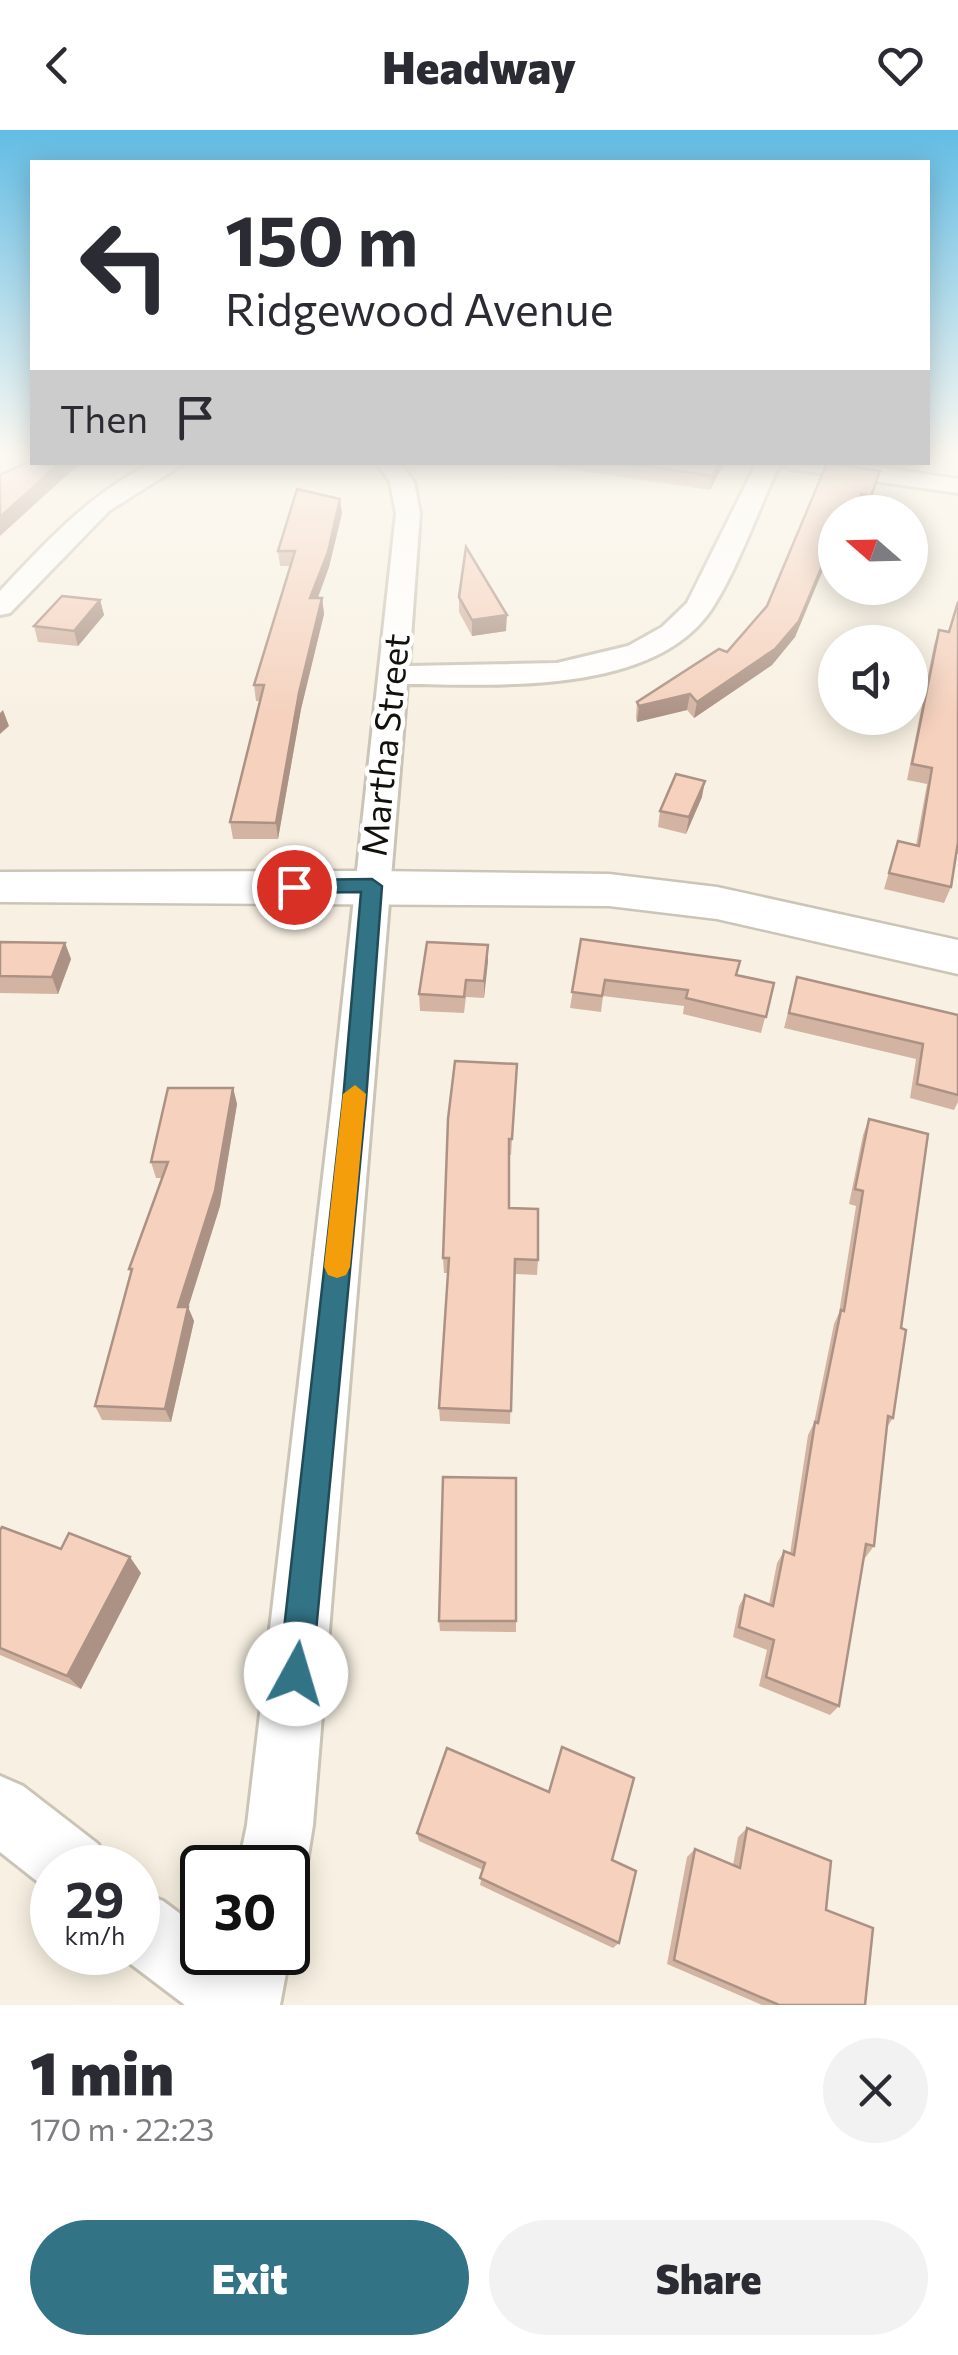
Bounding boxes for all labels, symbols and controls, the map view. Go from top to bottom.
icon: back [30,38,85,93]
text: Headway [382,38,576,93]
icon: heart [873,38,928,93]
text: 150 m [225,195,418,280]
icon: left [60,200,190,330]
text: Ridgewood Avenue [225,280,613,335]
icon: arrive [168,390,223,445]
text: Then [60,394,148,441]
north arrow [818,495,928,605]
map controls [818,495,928,735]
button: sound [818,625,928,735]
street label: Martha Street [350,631,417,858]
pin [252,845,337,930]
icon: arrive [267,860,322,915]
position arrow [244,1622,348,1726]
speed limit sign: 30 [180,1845,310,1975]
text: 29 [65,1867,124,1928]
text: km/h [65,1920,125,1950]
text: 1 min [30,2034,174,2107]
button: close [823,2038,928,2143]
text: 170 m · 22:23 [30,2108,214,2148]
button: Exit [30,2220,469,2335]
button: Share [489,2220,928,2335]

